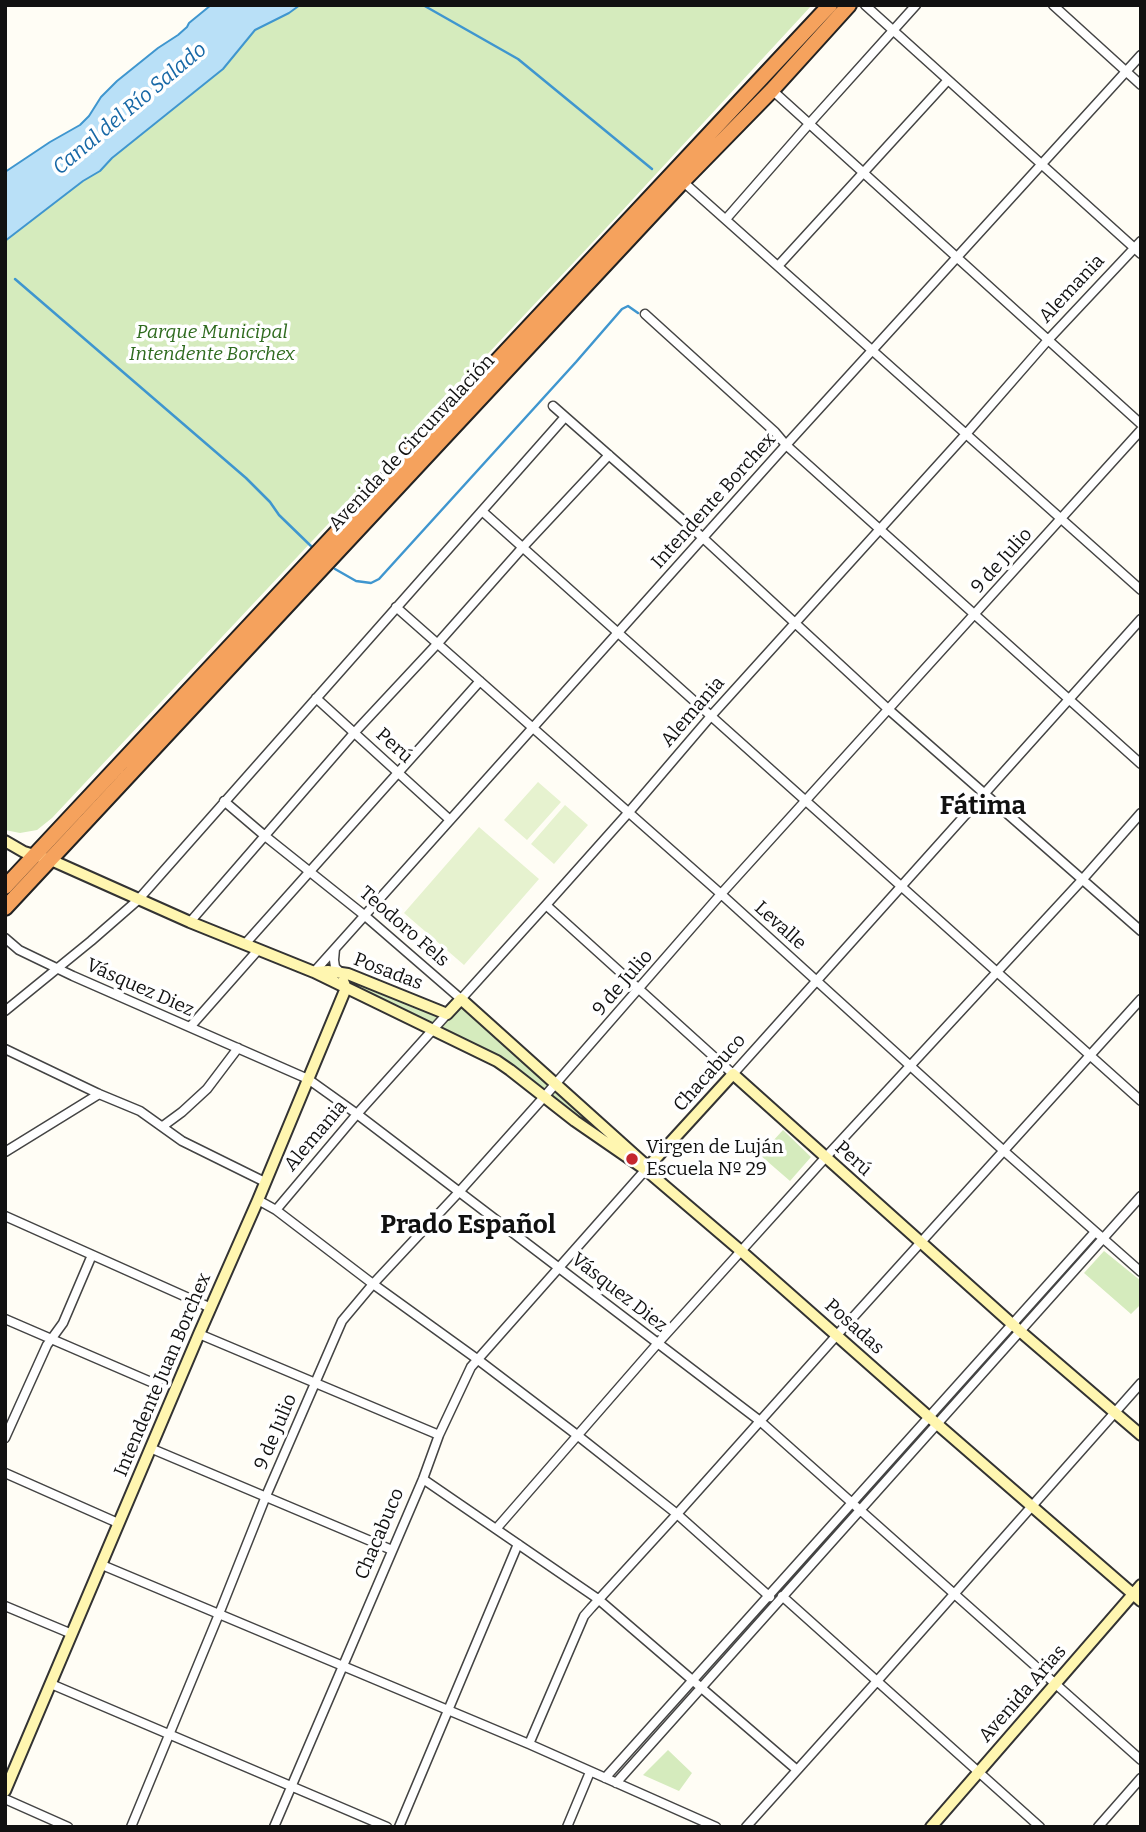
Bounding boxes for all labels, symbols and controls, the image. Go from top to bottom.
water label: Canal del Río Salado [48,37,212,181]
street label: Alemania [1035,250,1109,328]
park label: Parque Municipal Intendente Borchex [129,322,295,366]
street label: Avenida de Circunvalación [324,350,500,536]
street label: Intendente Borchex [647,428,781,574]
street label: 9 de Julio [967,524,1037,598]
street label: Alemania [656,672,730,752]
street label: Perú [371,724,417,768]
district label: Fátima [940,791,1026,823]
street label: Teodoro Fels [355,882,453,972]
street label: Levalle [749,897,811,955]
street label: 9 de Julio [588,945,658,1021]
street label: Posadas [350,948,426,996]
street label: Vásquez Diez [83,954,197,1022]
street label: Chacabuco [669,1029,751,1117]
street label: Alemania [280,1096,352,1176]
place label: Virgen de Luján Escuela Nº 29 [646,1137,784,1181]
street label: Perú [830,1137,876,1181]
marker: Virgen de Luján Escuela Nº 29 [624,1151,640,1167]
district label: Prado Español [380,1210,556,1242]
street label: Vásquez Diez [566,1248,672,1338]
street label: Intendente Juan Borchex [110,1270,216,1480]
street label: Posadas [820,1294,888,1360]
street label: 9 de Julio [250,1391,302,1473]
street label: Chacabuco [351,1485,409,1583]
street label: Avenida Arias [975,1641,1071,1747]

